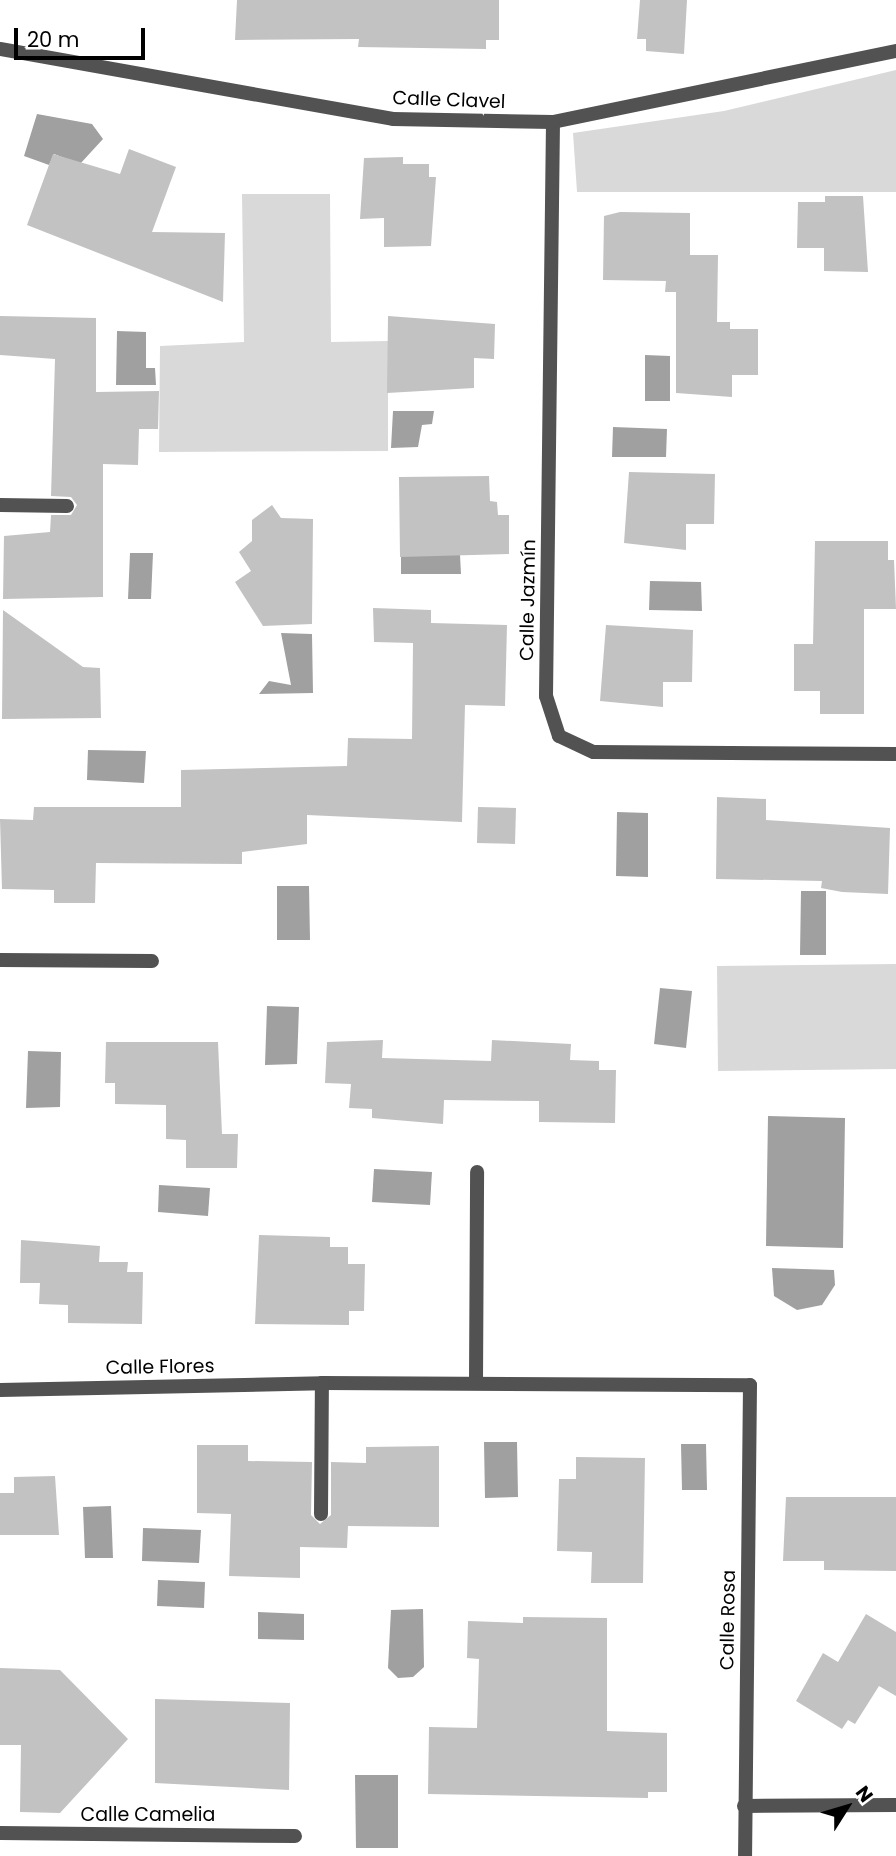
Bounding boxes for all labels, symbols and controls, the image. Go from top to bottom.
scale bar [18,14,149,58]
text: 20 m [27,25,80,54]
street label: Calle Clavel [392,87,506,113]
street label: Calle Jazmín [516,539,540,661]
street label: Calle Flores [105,1355,215,1379]
street label: Calle Rosa [716,1570,740,1670]
north arrow [812,1772,882,1842]
text: N [849,1780,879,1808]
street label: Calle Camelia [81,1804,215,1826]

